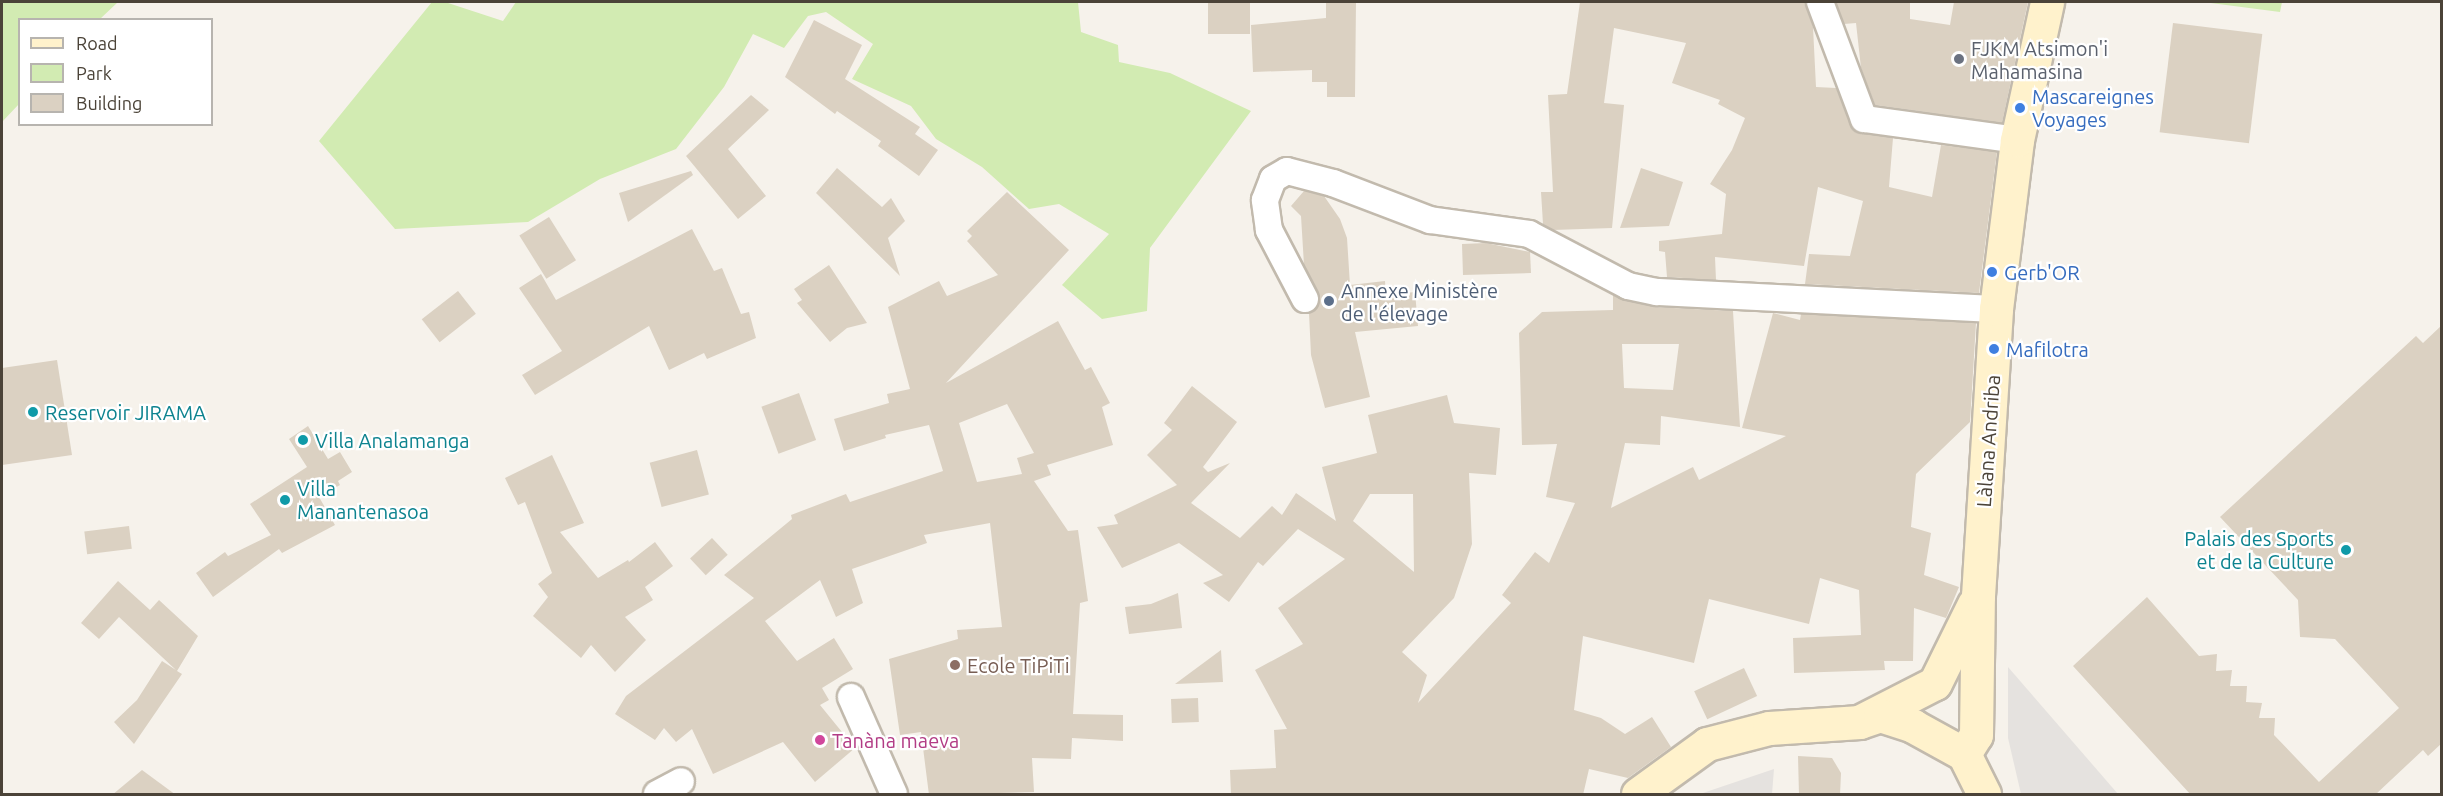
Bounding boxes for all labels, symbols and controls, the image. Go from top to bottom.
legend [18,18,213,126]
text: Road [76,33,118,53]
place label: FJKM Atsimon'i Mahamasina [1971,36,2108,83]
marker: FJKM Atsimon'i Mahamasina [1952,52,1966,66]
text: Park [76,63,112,83]
place label: Mascareignes Voyages [2032,84,2154,131]
text: Building [76,93,142,113]
marker: Mascareignes Voyages [2013,101,2027,115]
place label: Gerb'OR [2004,260,2080,284]
marker: Gerb'OR [1985,265,1999,279]
place label: Annexe Ministère de l'élevage [1341,278,1498,325]
marker: Annexe Ministère de l'élevage [1322,294,1336,308]
place label: Mafilotra [2006,337,2089,361]
marker: Mafilotra [1987,342,2001,356]
street label: Làlana Andriba [1971,374,2005,508]
place label: Reservoir JIRAMA [45,400,206,424]
marker: Reservoir JIRAMA [26,405,40,419]
place label: Villa Analamanga [315,428,470,452]
marker: Villa Analamanga [296,433,310,447]
place label: Villa Manantenasoa [297,476,429,523]
marker: Villa Manantenasoa [278,493,292,507]
place label: Palais des Sports et de la Culture [2184,526,2334,573]
marker: Palais des Sports et de la Culture [2339,543,2353,557]
place label: Ecole TiPiTi [967,653,1070,677]
marker: Ecole TiPiTi [948,658,962,672]
place label: Tanàna maeva [832,728,959,752]
marker: Tanàna maeva [813,733,827,747]

